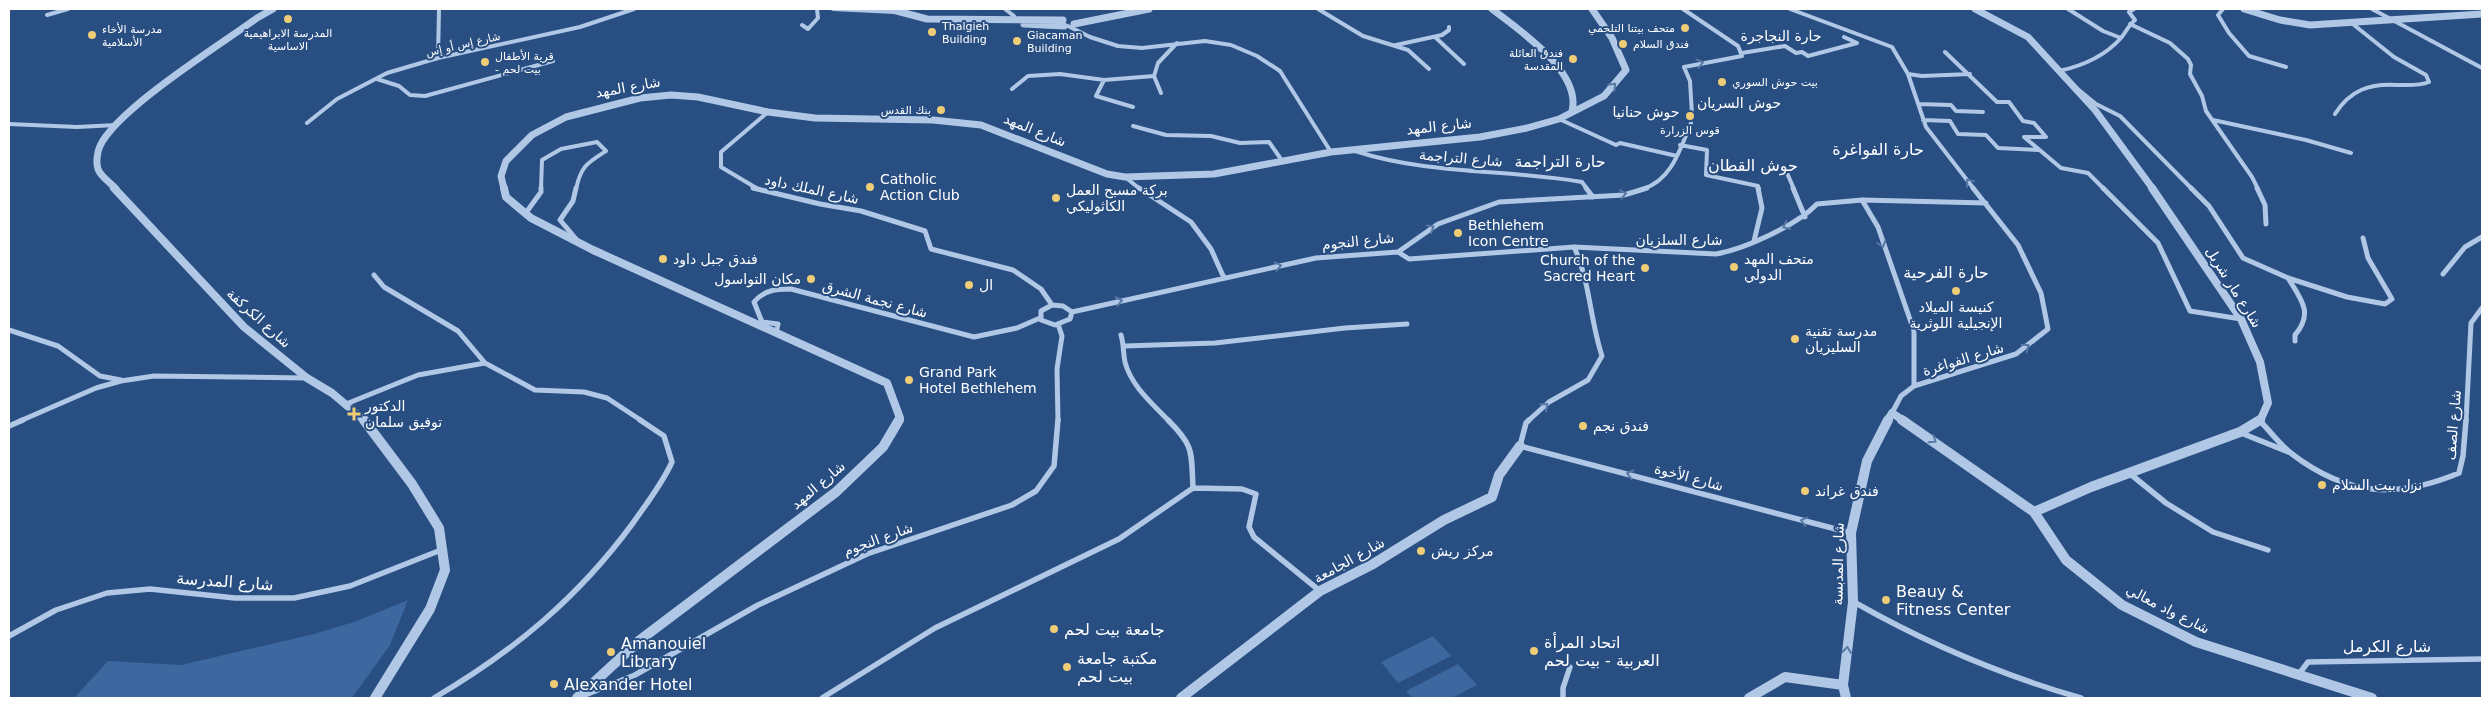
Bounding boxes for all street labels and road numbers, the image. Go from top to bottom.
street label: شارع إس أو إس [424,29,502,59]
street label: شارع المهد [594,73,662,102]
street label: شارع المهد [1001,110,1068,151]
street label: شارع المهد [1406,115,1473,138]
street label: شارع التراجمة [1418,146,1503,171]
street label: شارع الملك داود [763,171,861,208]
street label: شارع النجوم [1321,229,1395,254]
street label: شارع السلزيان [1635,232,1723,249]
street label: شارع مار شربل [2202,244,2265,331]
street label: شارع نجمة الشرق [821,277,929,322]
street label: شارع الكركفة [223,285,294,352]
street label: شارع الفواغرة [1920,339,2006,380]
street label: شارع الصف [2442,389,2465,461]
street label: شارع المهد [788,458,849,513]
street label: شارع الأخوة [1653,459,1725,495]
street label: شارع النجوم [841,519,915,560]
street label: شارع المدبسة [1829,522,1848,606]
street label: شارع الجامعة [1311,534,1388,587]
street label: شارع المدرسة [176,569,274,595]
street label: شارع واد معالي [2123,581,2212,638]
street label: شارع الكرمل [2343,637,2431,657]

